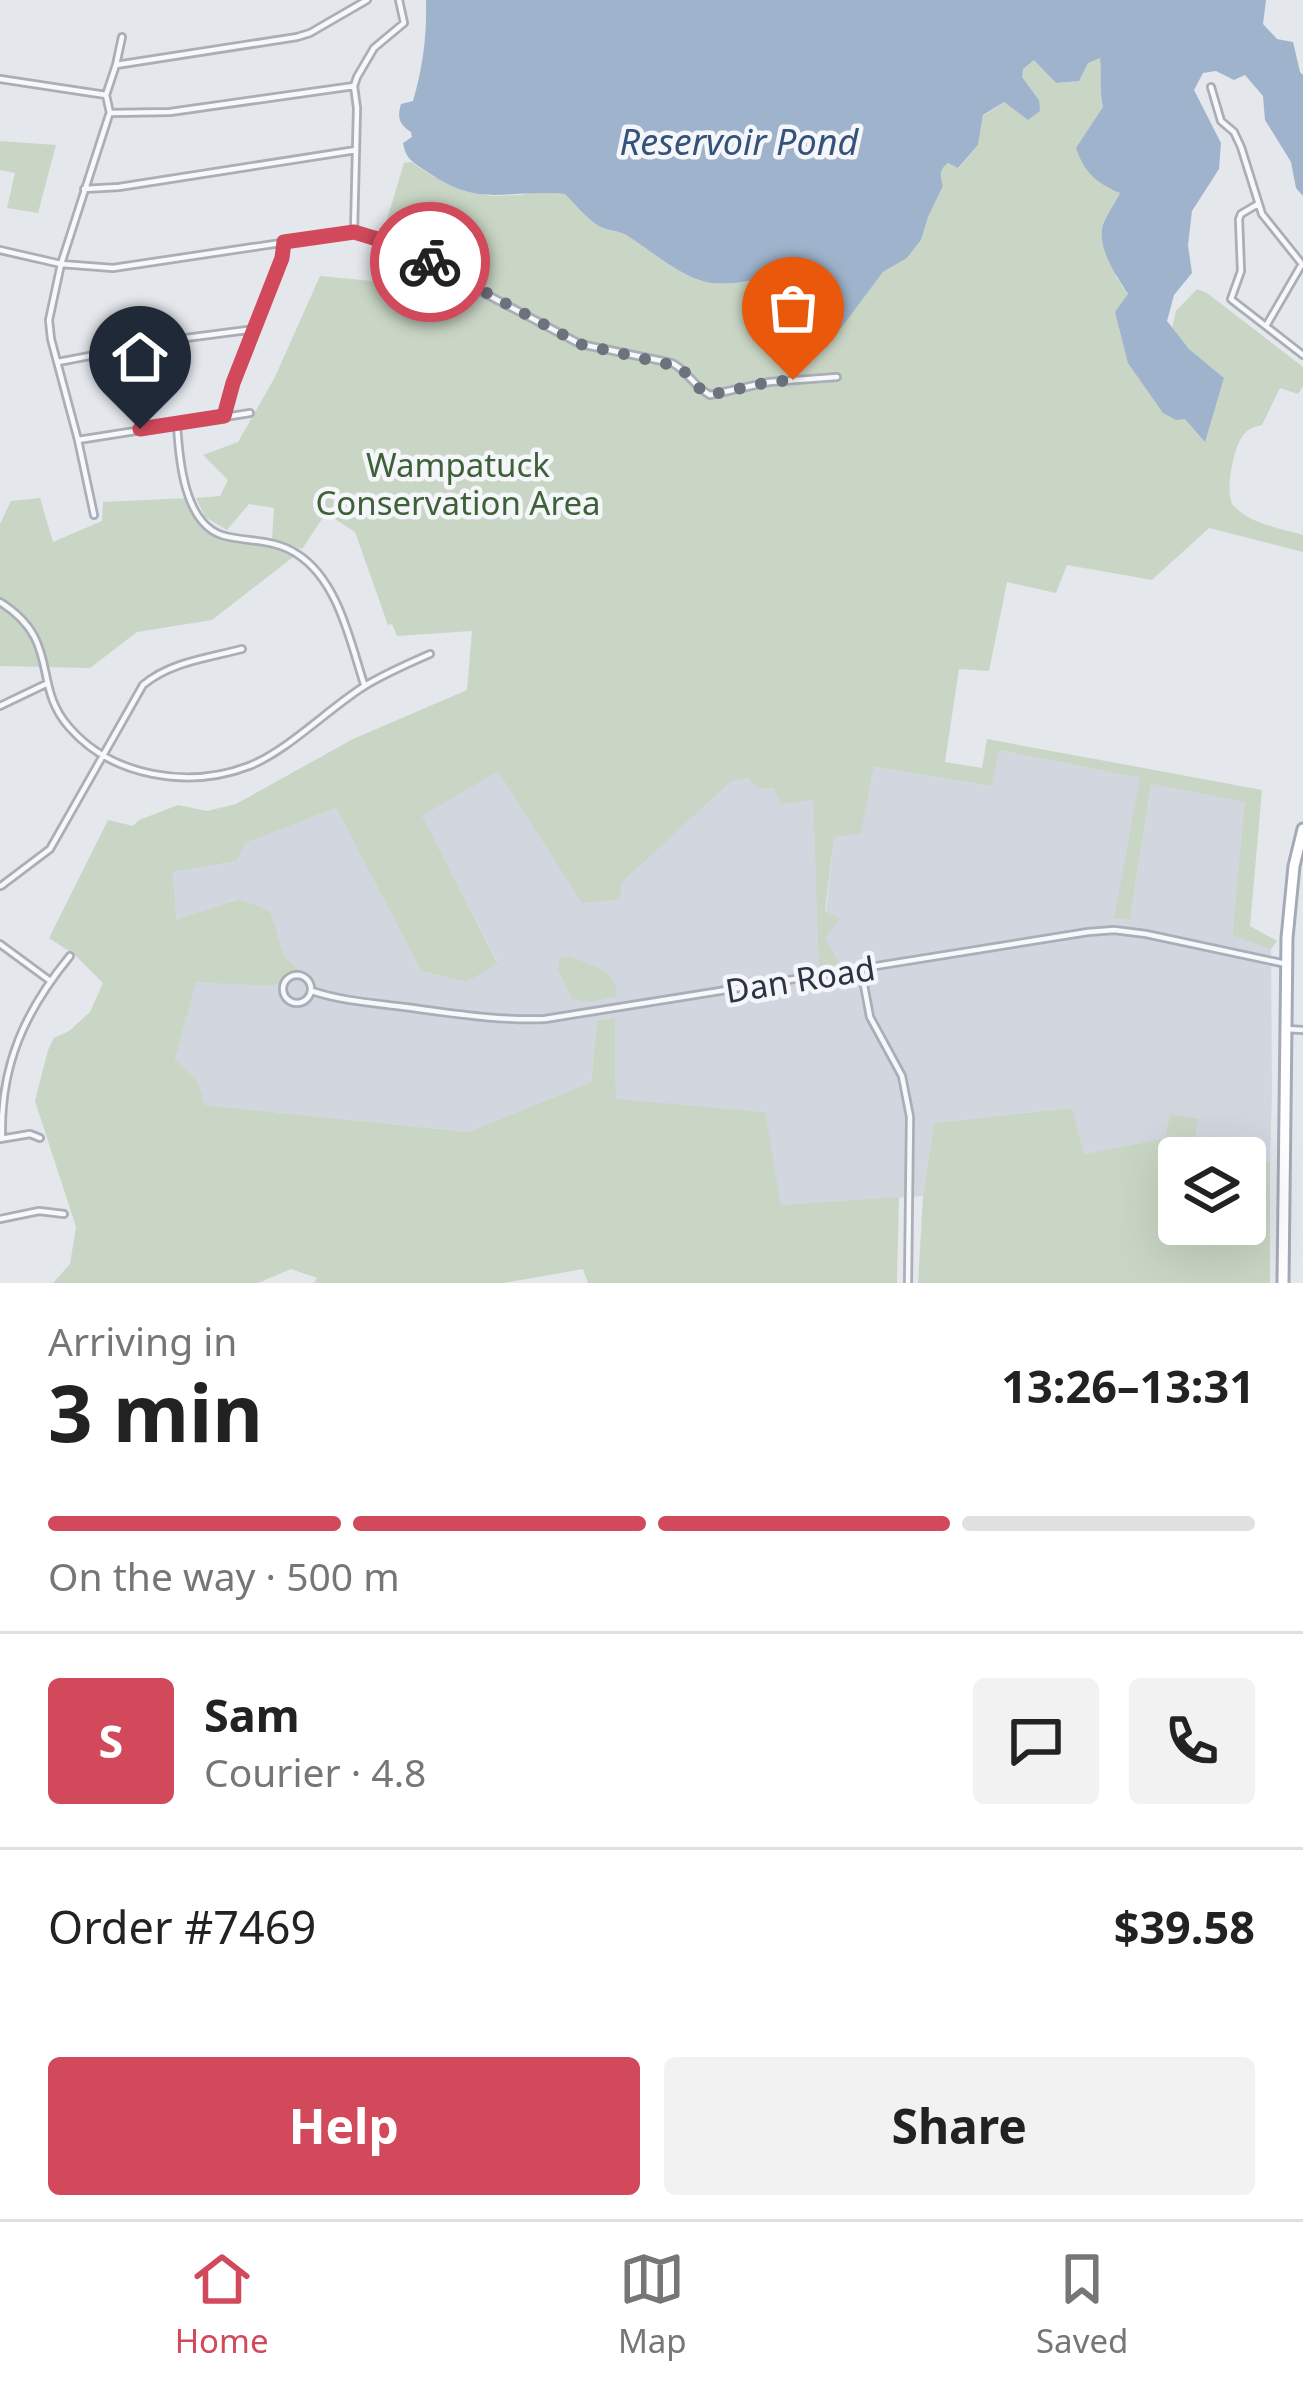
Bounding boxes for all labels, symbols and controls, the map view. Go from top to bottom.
water label: Reservoir Pond [620,117,860,166]
courier [370,202,490,322]
icon: bike [397,229,463,295]
pin [742,257,844,380]
icon: bag [760,275,826,341]
pin [89,306,191,429]
icon: home [107,324,173,390]
park label: Wampatuck Conservation Area [315,442,601,525]
street label: Dan Road [722,945,878,1013]
map controls [1158,1137,1266,1245]
button: layers [1158,1137,1266,1245]
text: Arriving in [48,1314,237,1367]
text: 13:26–13:31 [1001,1355,1255,1416]
text: 3 min [48,1359,263,1465]
text: On the way · 500 m [48,1549,400,1602]
button: chat [973,1678,1099,1804]
button: phone [1129,1678,1255,1804]
text: Sam [204,1684,300,1745]
text: S [99,1710,123,1771]
text: Courier · 4.8 [204,1745,426,1798]
text: Order #7469 [48,1896,316,1957]
text: $39.58 [1114,1896,1255,1957]
button: Help [48,2057,640,2195]
button: Share [664,2057,1255,2195]
tab: Home [175,2246,269,2363]
tab: Map [618,2246,687,2363]
tab: Saved [1036,2246,1128,2363]

